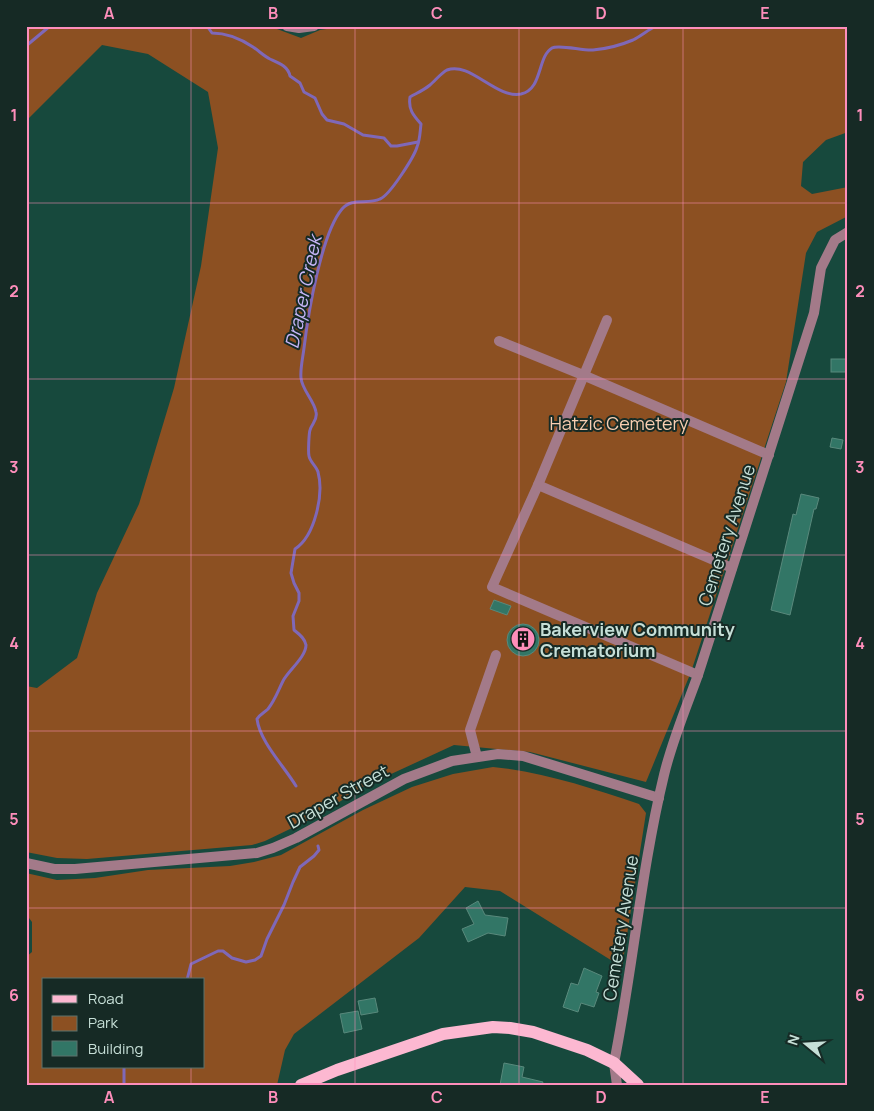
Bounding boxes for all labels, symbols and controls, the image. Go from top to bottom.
text: A [104,2,115,24]
text: B [268,2,278,24]
text: C [431,2,443,24]
text: D [595,2,607,24]
text: E [760,2,770,24]
text: 1 [10,104,18,126]
text: 1 [856,104,864,126]
water label: Draper Creek [278,231,328,351]
text: 2 [9,280,19,302]
text: 2 [855,280,865,302]
park label: Hatzic Cemetery [550,411,689,435]
text: 3 [9,456,19,478]
text: 3 [855,456,865,478]
street label: Cemetery Avenue [692,461,760,609]
place label: Bakerview Community Crematorium [540,617,735,662]
building icon: Bakerview Community Crematorium [510,626,536,652]
text: 4 [9,632,19,654]
text: 4 [855,632,865,654]
street label: Draper Street [283,758,393,834]
text: 5 [9,808,19,830]
text: 5 [855,808,865,830]
street label: Cemetery Avenue [597,853,643,1003]
legend [42,978,205,1068]
text: 6 [9,984,19,1006]
text: 6 [855,984,865,1006]
text: Road [88,988,124,1009]
text: Park [88,1012,118,1033]
north arrow [782,1018,832,1068]
text: N [783,1032,804,1048]
text: Building [88,1038,143,1059]
text: A [104,1086,115,1108]
text: B [268,1086,278,1108]
text: C [431,1086,443,1108]
text: D [595,1086,607,1108]
text: E [760,1086,770,1108]

